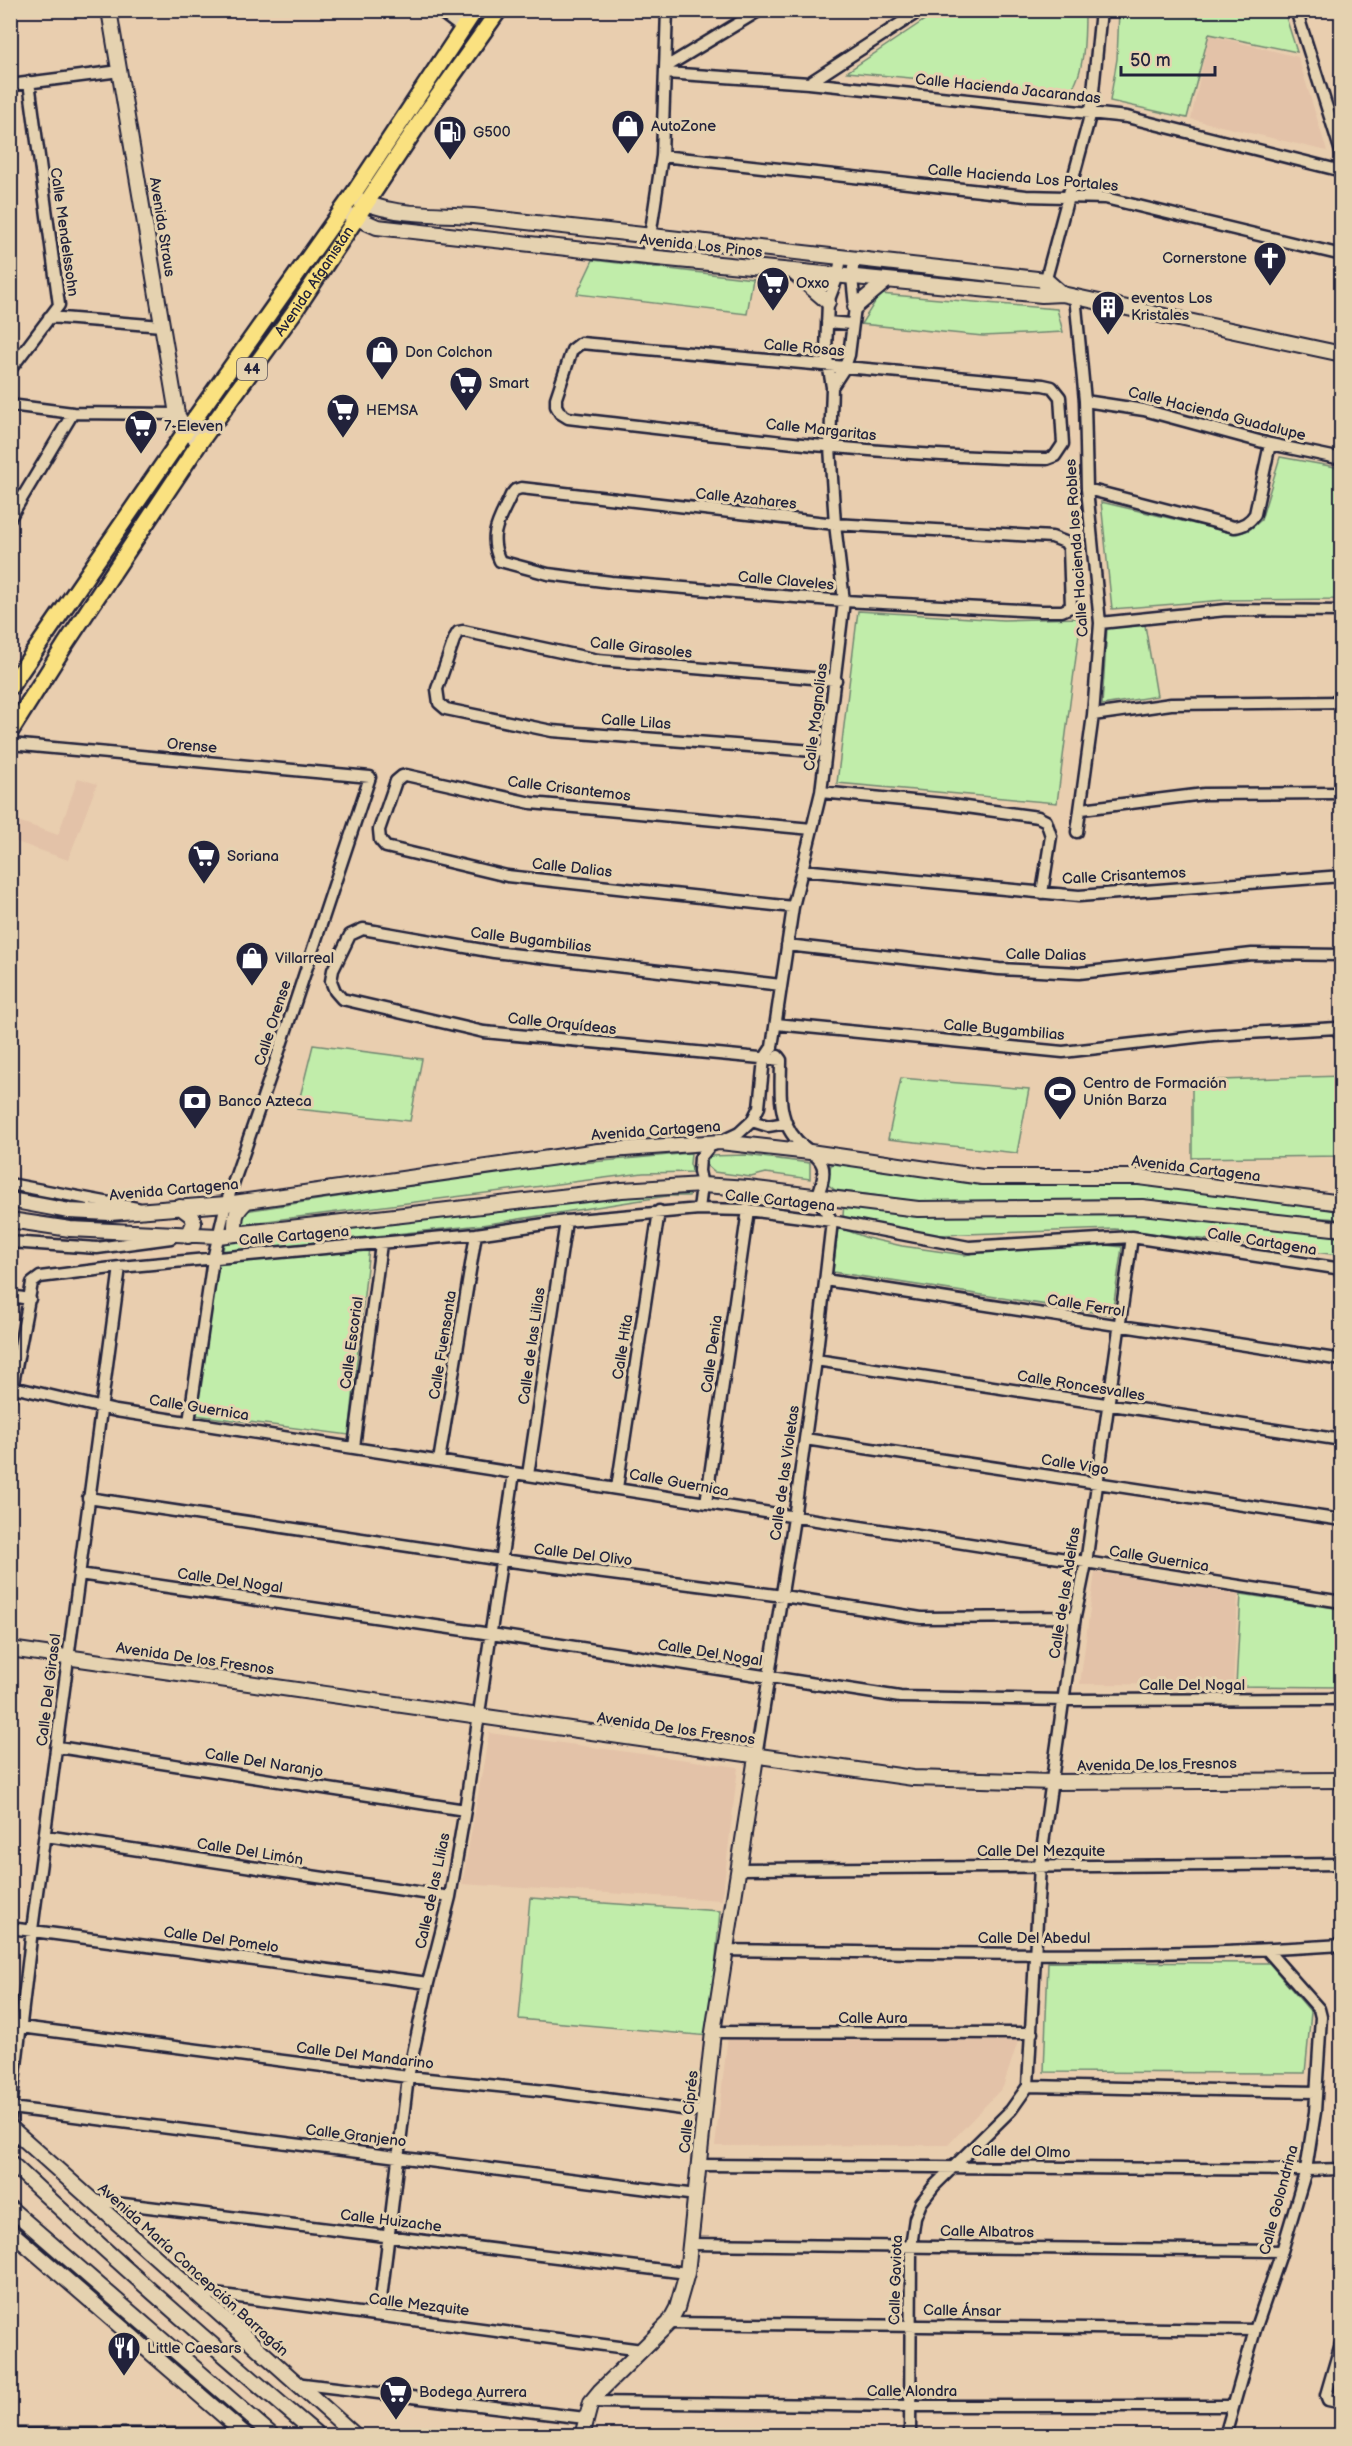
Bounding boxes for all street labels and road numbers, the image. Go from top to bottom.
street label: Calle Hacienda Jacarandas [914,70,1102,108]
street label: Calle Hacienda Los Portales [927,160,1120,196]
street label: Calle Mendelssohn [46,166,82,298]
street label: Avenida Straus [145,176,179,279]
street label: Avenida Afganistán [270,222,358,340]
street label: Avenida Los Pinos [639,230,764,262]
street label: Calle Rosas [763,335,846,361]
road number: 44 [237,358,267,380]
street label: Calle Hacienda Guadalupe [1126,383,1308,445]
street label: Calle Margaritas [765,415,878,445]
street label: Calle Hacienda los Robles [1061,458,1093,638]
street label: Calle Azahares [695,484,798,514]
street label: Calle Claveles [737,567,835,595]
street label: Calle Girasoles [589,633,694,663]
street label: Calle Magnolias [800,661,832,772]
street label: Calle Lilas [600,710,672,734]
street label: Orense [166,734,218,758]
street label: Calle Crisantemos [506,772,632,806]
street label: Calle Dalias [531,854,614,882]
street label: Calle Crisantemos [1062,863,1187,889]
street label: Calle Bugambilias [469,923,593,957]
street label: Calle Dalias [1006,945,1087,965]
street label: Calle Orense [250,978,296,1068]
street label: Calle Orquídeas [507,1009,618,1039]
street label: Calle Bugambilias [943,1015,1066,1045]
street label: Avenida Cartagena [591,1117,721,1145]
street label: Avenida Cartagena [1130,1152,1262,1186]
street label: Avenida Cartagena [109,1175,239,1205]
street label: Calle Cartagena [724,1186,836,1216]
street label: Calle Cartagena [238,1222,350,1250]
street label: Calle Cartagena [1206,1224,1318,1260]
street label: Calle de las Lilias [514,1286,550,1406]
street label: Calle Fuensanta [425,1289,461,1401]
street label: Calle Ferrol [1046,1290,1126,1322]
street label: Calle Escorial [336,1295,368,1391]
street label: Calle Hita [608,1313,638,1381]
street label: Calle Denia [697,1314,727,1394]
street label: Calle Roncesvalles [1016,1367,1147,1406]
street label: Calle Guernica [148,1391,250,1425]
street label: Calle de las Violetas [766,1404,804,1542]
street label: Calle Vigo [1040,1450,1110,1480]
street label: Calle Guernica [628,1465,730,1501]
street label: Calle de las Adelfas [1045,1525,1085,1660]
street label: Calle Del Olivo [533,1540,633,1570]
street label: Calle Guernica [1108,1542,1210,1576]
street label: Calle Del Nogal [176,1564,284,1598]
street label: Calle Del Girasol [33,1633,65,1747]
street label: Calle Del Nogal [656,1635,764,1671]
street label: Avenida De los Fresnos [115,1638,276,1680]
street label: Calle Del Nogal [1139,1676,1245,1695]
street label: Avenida De los Fresnos [596,1708,757,1750]
street label: Calle Del Naranjo [203,1744,325,1782]
street label: Avenida De los Fresnos [1077,1754,1237,1776]
street label: Calle de las Lilias [411,1831,455,1951]
street label: Calle Del Limón [196,1834,304,1870]
street label: Calle Del Mezquite [977,1842,1105,1861]
street label: Calle Del Pomelo [162,1923,280,1957]
street label: Calle Del Abedul [978,1929,1090,1948]
street label: Calle Aura [838,2009,908,2028]
street label: Calle Del Mandarino [295,2038,435,2074]
street label: Calle Ciprés [675,2069,703,2154]
street label: Calle Granjeno [304,2120,408,2152]
street label: Calle del Olmo [971,2142,1071,2162]
street label: Calle Golondrina [1255,2143,1303,2257]
street label: Avenida María Concepción Barragán [94,2179,292,2361]
street label: Calle Huizache [339,2205,443,2237]
street label: Calle Albatros [940,2222,1035,2242]
street label: Calle Gaviota [885,2235,907,2325]
street label: Calle Mezquite [368,2289,470,2321]
street label: Calle Ánsar [923,2301,1002,2321]
street label: Calle Alondra [867,2382,957,2401]

